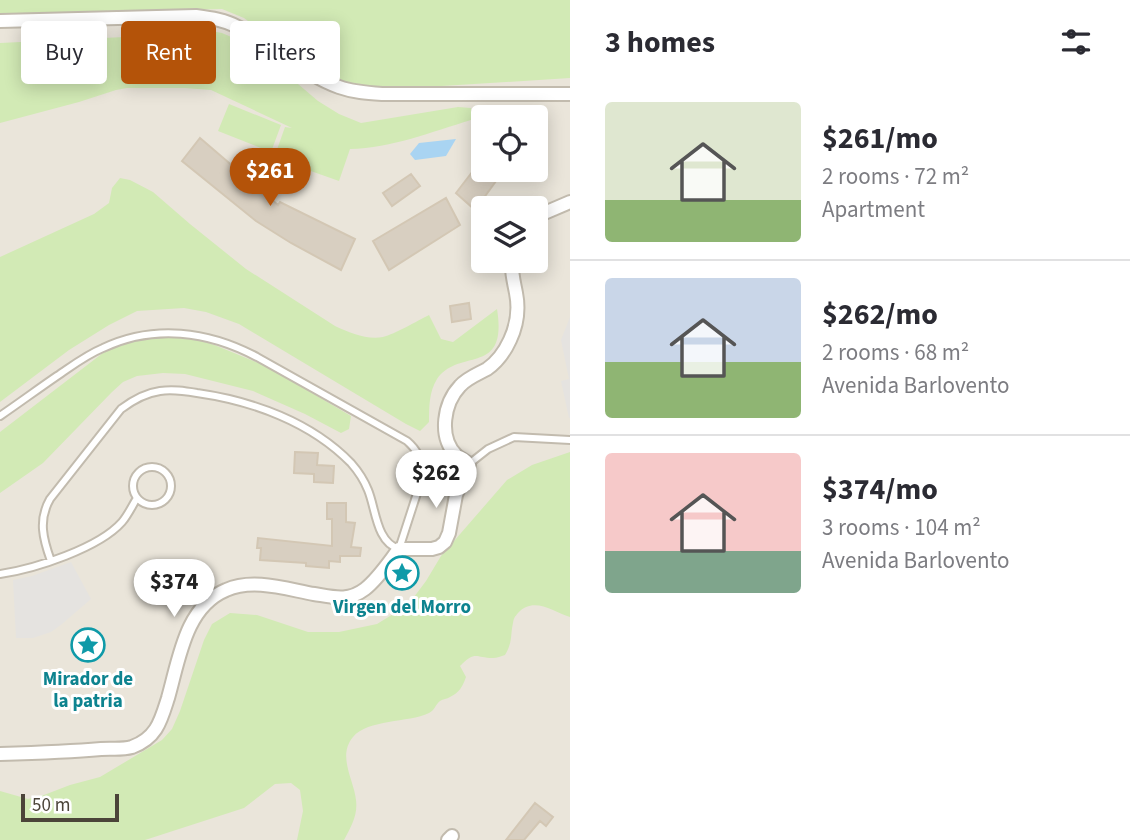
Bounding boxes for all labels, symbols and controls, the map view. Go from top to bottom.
chip: Buy [21,21,107,84]
chip: Rent [121,21,216,84]
chip: Filters [230,21,340,84]
text: 3 homes [605,21,715,64]
icon: filters [1057,23,1095,61]
map controls [471,105,548,273]
button: locate [471,105,548,182]
text: $261/mo [822,117,938,160]
icon: home [661,130,745,214]
pin: $261 [229,148,311,208]
text: $261 [246,154,294,187]
text: 2 rooms · 72 m² [822,160,969,193]
text: Apartment [822,193,925,226]
button: layers [471,196,548,273]
text: $262/mo [822,293,938,336]
icon: home [661,306,745,390]
text: 2 rooms · 68 m² [822,336,969,369]
text: Avenida Barlovento [822,369,1010,402]
pin: $262 [395,450,477,510]
text: $262 [412,456,460,489]
text: $374/mo [822,468,938,511]
icon: home [661,481,745,565]
text: 3 rooms · 104 m² [822,511,981,544]
text: Avenida Barlovento [822,544,1010,577]
place icon: Virgen del Morro [383,554,421,592]
pin: $374 [133,560,215,619]
text: $374 [150,565,198,598]
place label: Virgen del Morro [332,594,471,621]
place icon: Mirador de la patria [69,626,107,664]
place label: Mirador de la patria [43,666,133,715]
scale bar [21,791,119,823]
text: 50 m [32,792,70,819]

